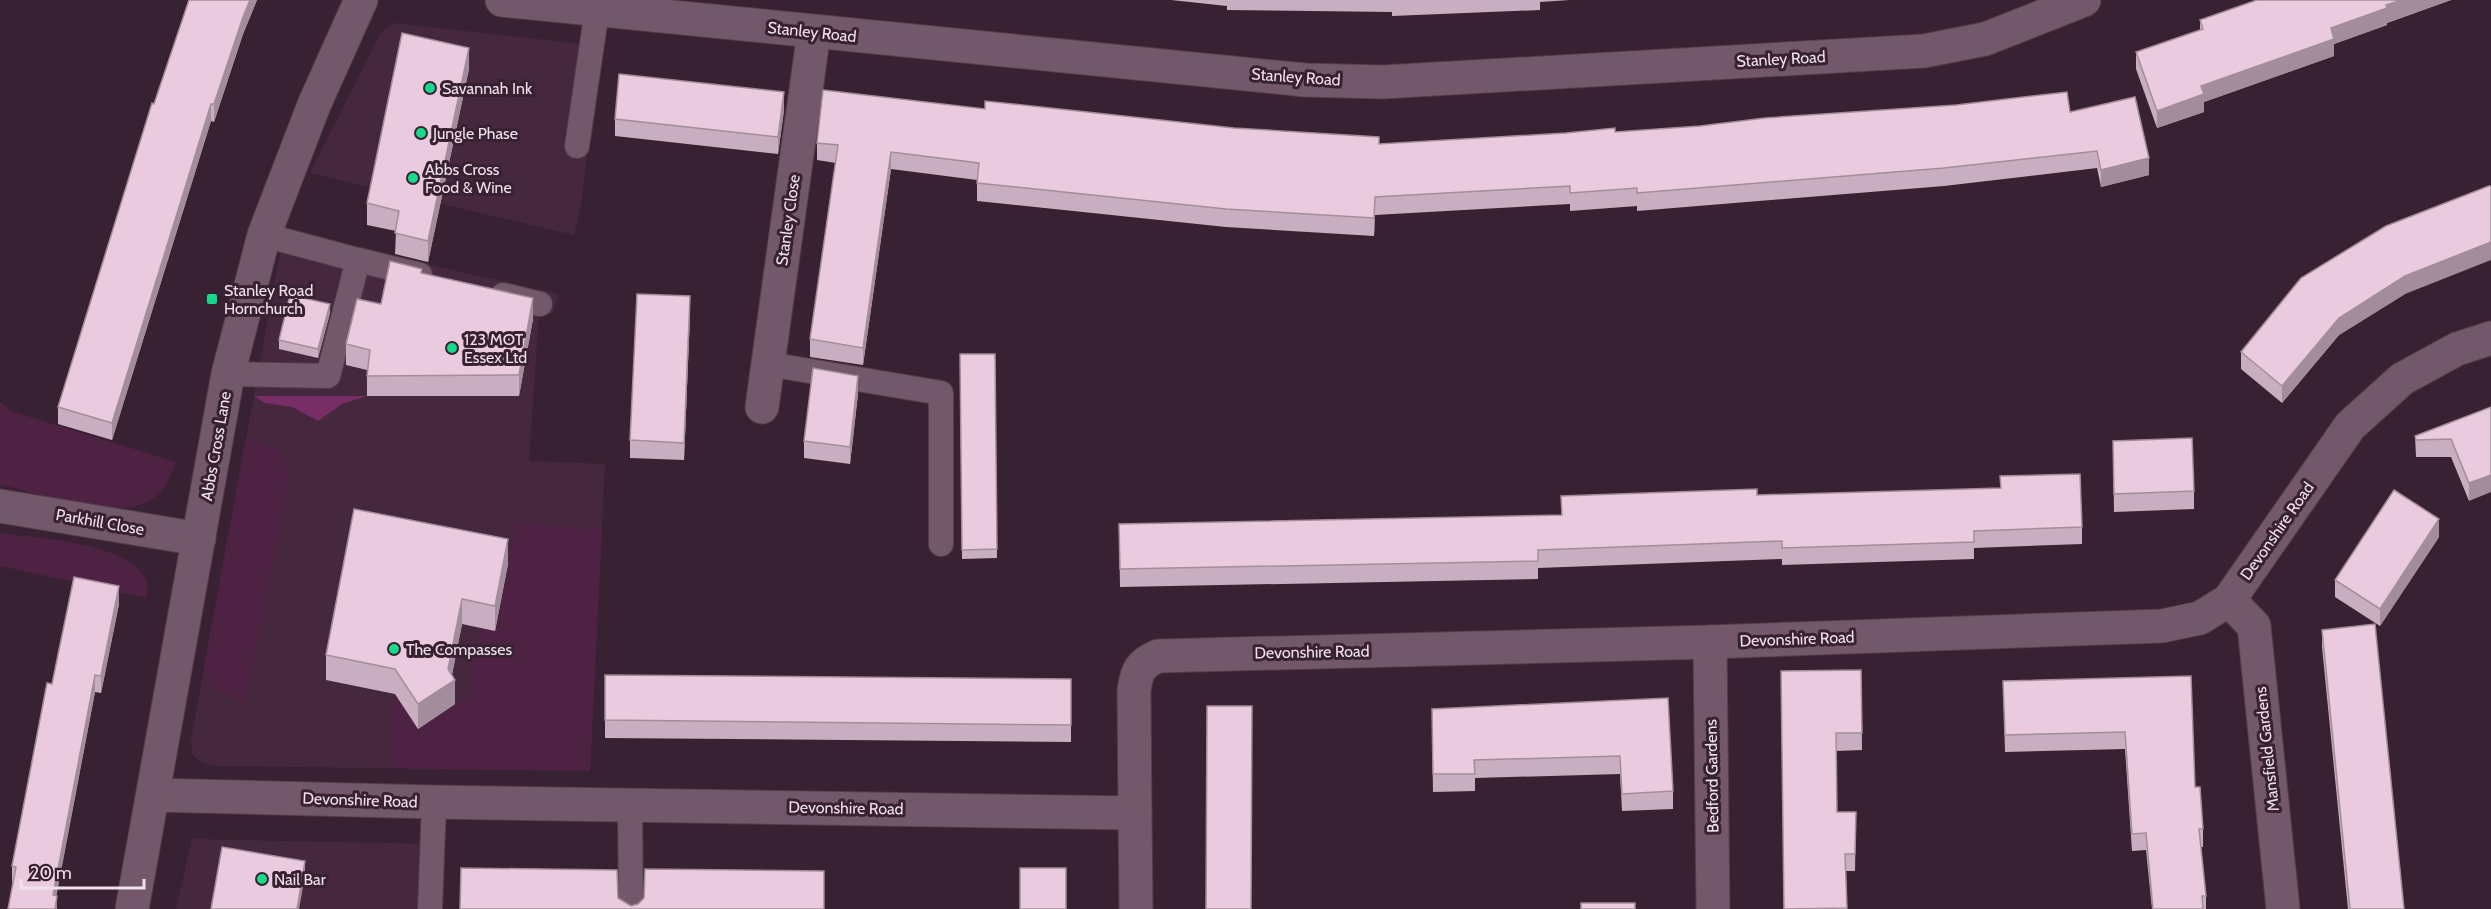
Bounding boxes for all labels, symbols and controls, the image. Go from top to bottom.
street label: Stanley Road [767,18,857,46]
street label: Stanley Road [1736,47,1826,71]
street label: Stanley Road [1251,64,1341,90]
place label: Savannah Ink [442,79,533,98]
marker: Savannah Ink [423,81,437,95]
place label: Jungle Phase [432,124,518,143]
marker: Jungle Phase [414,126,428,140]
place label: Abbs Cross Food & Wine [425,160,512,197]
marker: Abbs Cross Food & Wine [406,171,420,185]
street label: Stanley Close [772,173,804,267]
place label: Stanley Road Hornchurch [224,281,313,318]
marker: Stanley Road Hornchurch [205,292,219,306]
place label: 123 MOT Essex Ltd [464,330,527,367]
marker: 123 MOT Essex Ltd [445,341,459,355]
street label: Abbs Cross Lane [197,390,235,502]
street label: Devonshire Road [2236,478,2318,584]
street label: Parkhill Close [54,505,146,539]
street label: Devonshire Road [1739,627,1855,651]
place label: The Compasses [406,640,512,659]
street label: Devonshire Road [1254,641,1370,663]
marker: The Compasses [387,642,401,656]
street label: Mansfield Gardens [2251,685,2283,812]
street label: Bedford Gardens [1702,719,1722,833]
street label: Devonshire Road [302,788,418,812]
street label: Devonshire Road [788,797,904,819]
scale bar [21,852,144,890]
text: 20 m [30,862,72,884]
place label: Nail Bar [274,870,327,889]
marker: Nail Bar [255,872,269,886]

